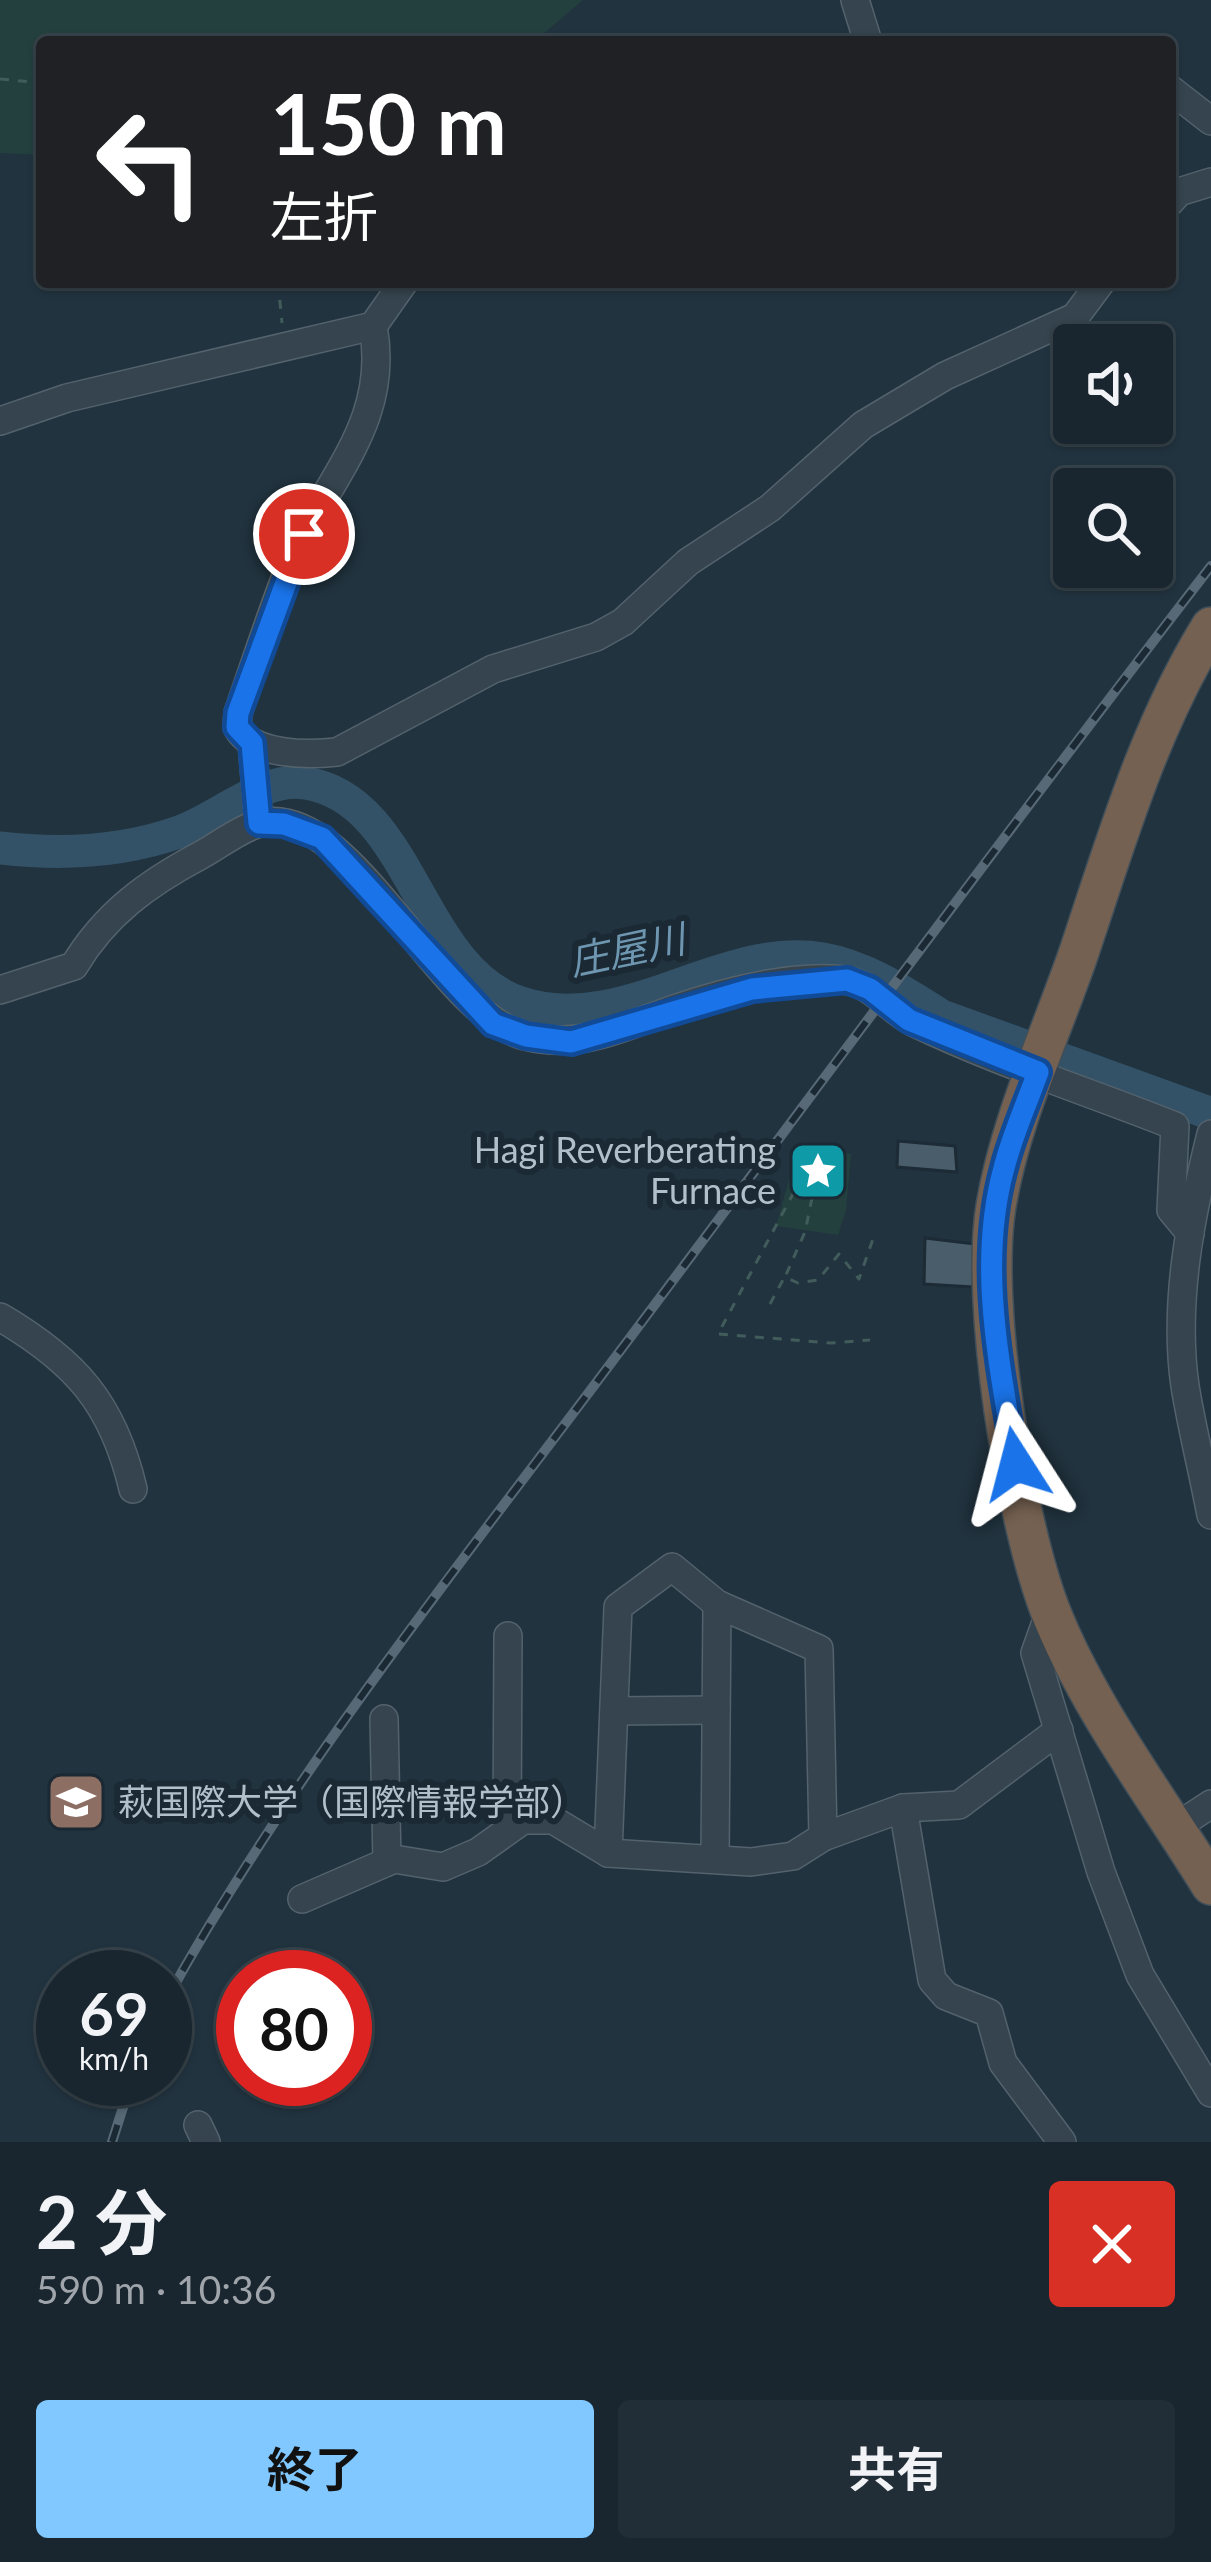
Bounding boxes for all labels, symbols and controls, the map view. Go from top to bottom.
text: 150 m [270,72,507,173]
icon: left [72,84,228,240]
text: 左折 [270,184,378,249]
map controls [1053,324,1173,588]
button: sound [1053,324,1173,444]
button: search [1053,468,1173,588]
pin [253,483,355,585]
icon: arrive [271,501,337,567]
water label: 庄屋川 [565,914,693,984]
place label: Hagi Reverberating Furnace [474,1127,776,1212]
place icon: Hagi Reverberating Furnace [787,1140,849,1202]
position arrow [953,1401,1079,1527]
school or university icon: 萩国際大学（国際情報学部） [45,1771,107,1833]
place label: 萩国際大学（国際情報学部） [118,1779,586,1823]
speed limit sign: 80 [216,1950,372,2106]
text: 69 [79,1977,149,2049]
text: km/h [79,2040,149,2076]
text: 2 分 [36,2178,167,2264]
button: close [1049,2181,1175,2307]
text: 590 m · 10:36 [36,2266,276,2312]
button: 終了 [36,2400,594,2538]
button: 共有 [618,2400,1175,2538]

